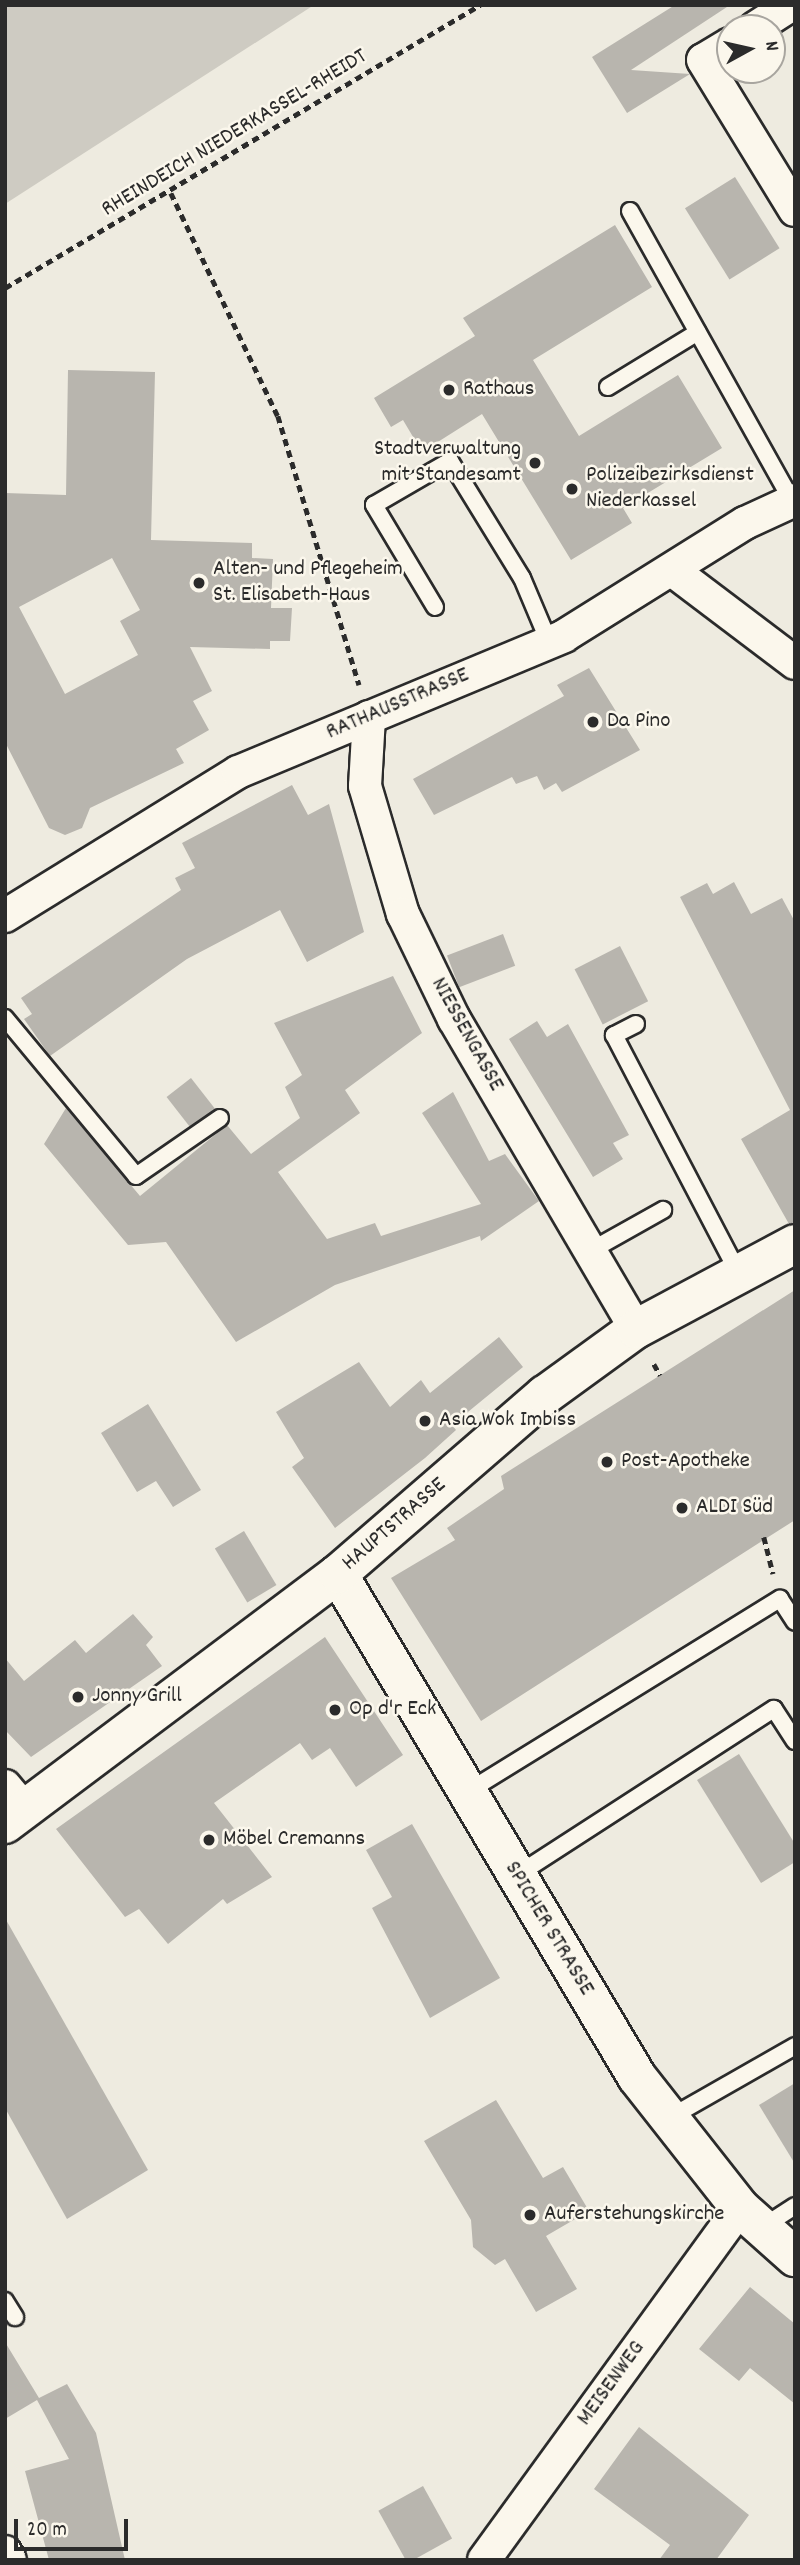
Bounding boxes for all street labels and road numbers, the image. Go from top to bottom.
street label: RHEINDEICH NIEDERKASSEL-RHEIDT [97,44,373,224]
street label: RATHAUSSTRASSE [322,663,474,747]
street label: NIESSENGASSE [423,973,509,1097]
street label: HAUPTSTRASSE [337,1472,453,1578]
street label: SPICHER STRASSE [497,1857,599,2001]
street label: MEISENWEG [572,2336,652,2432]

